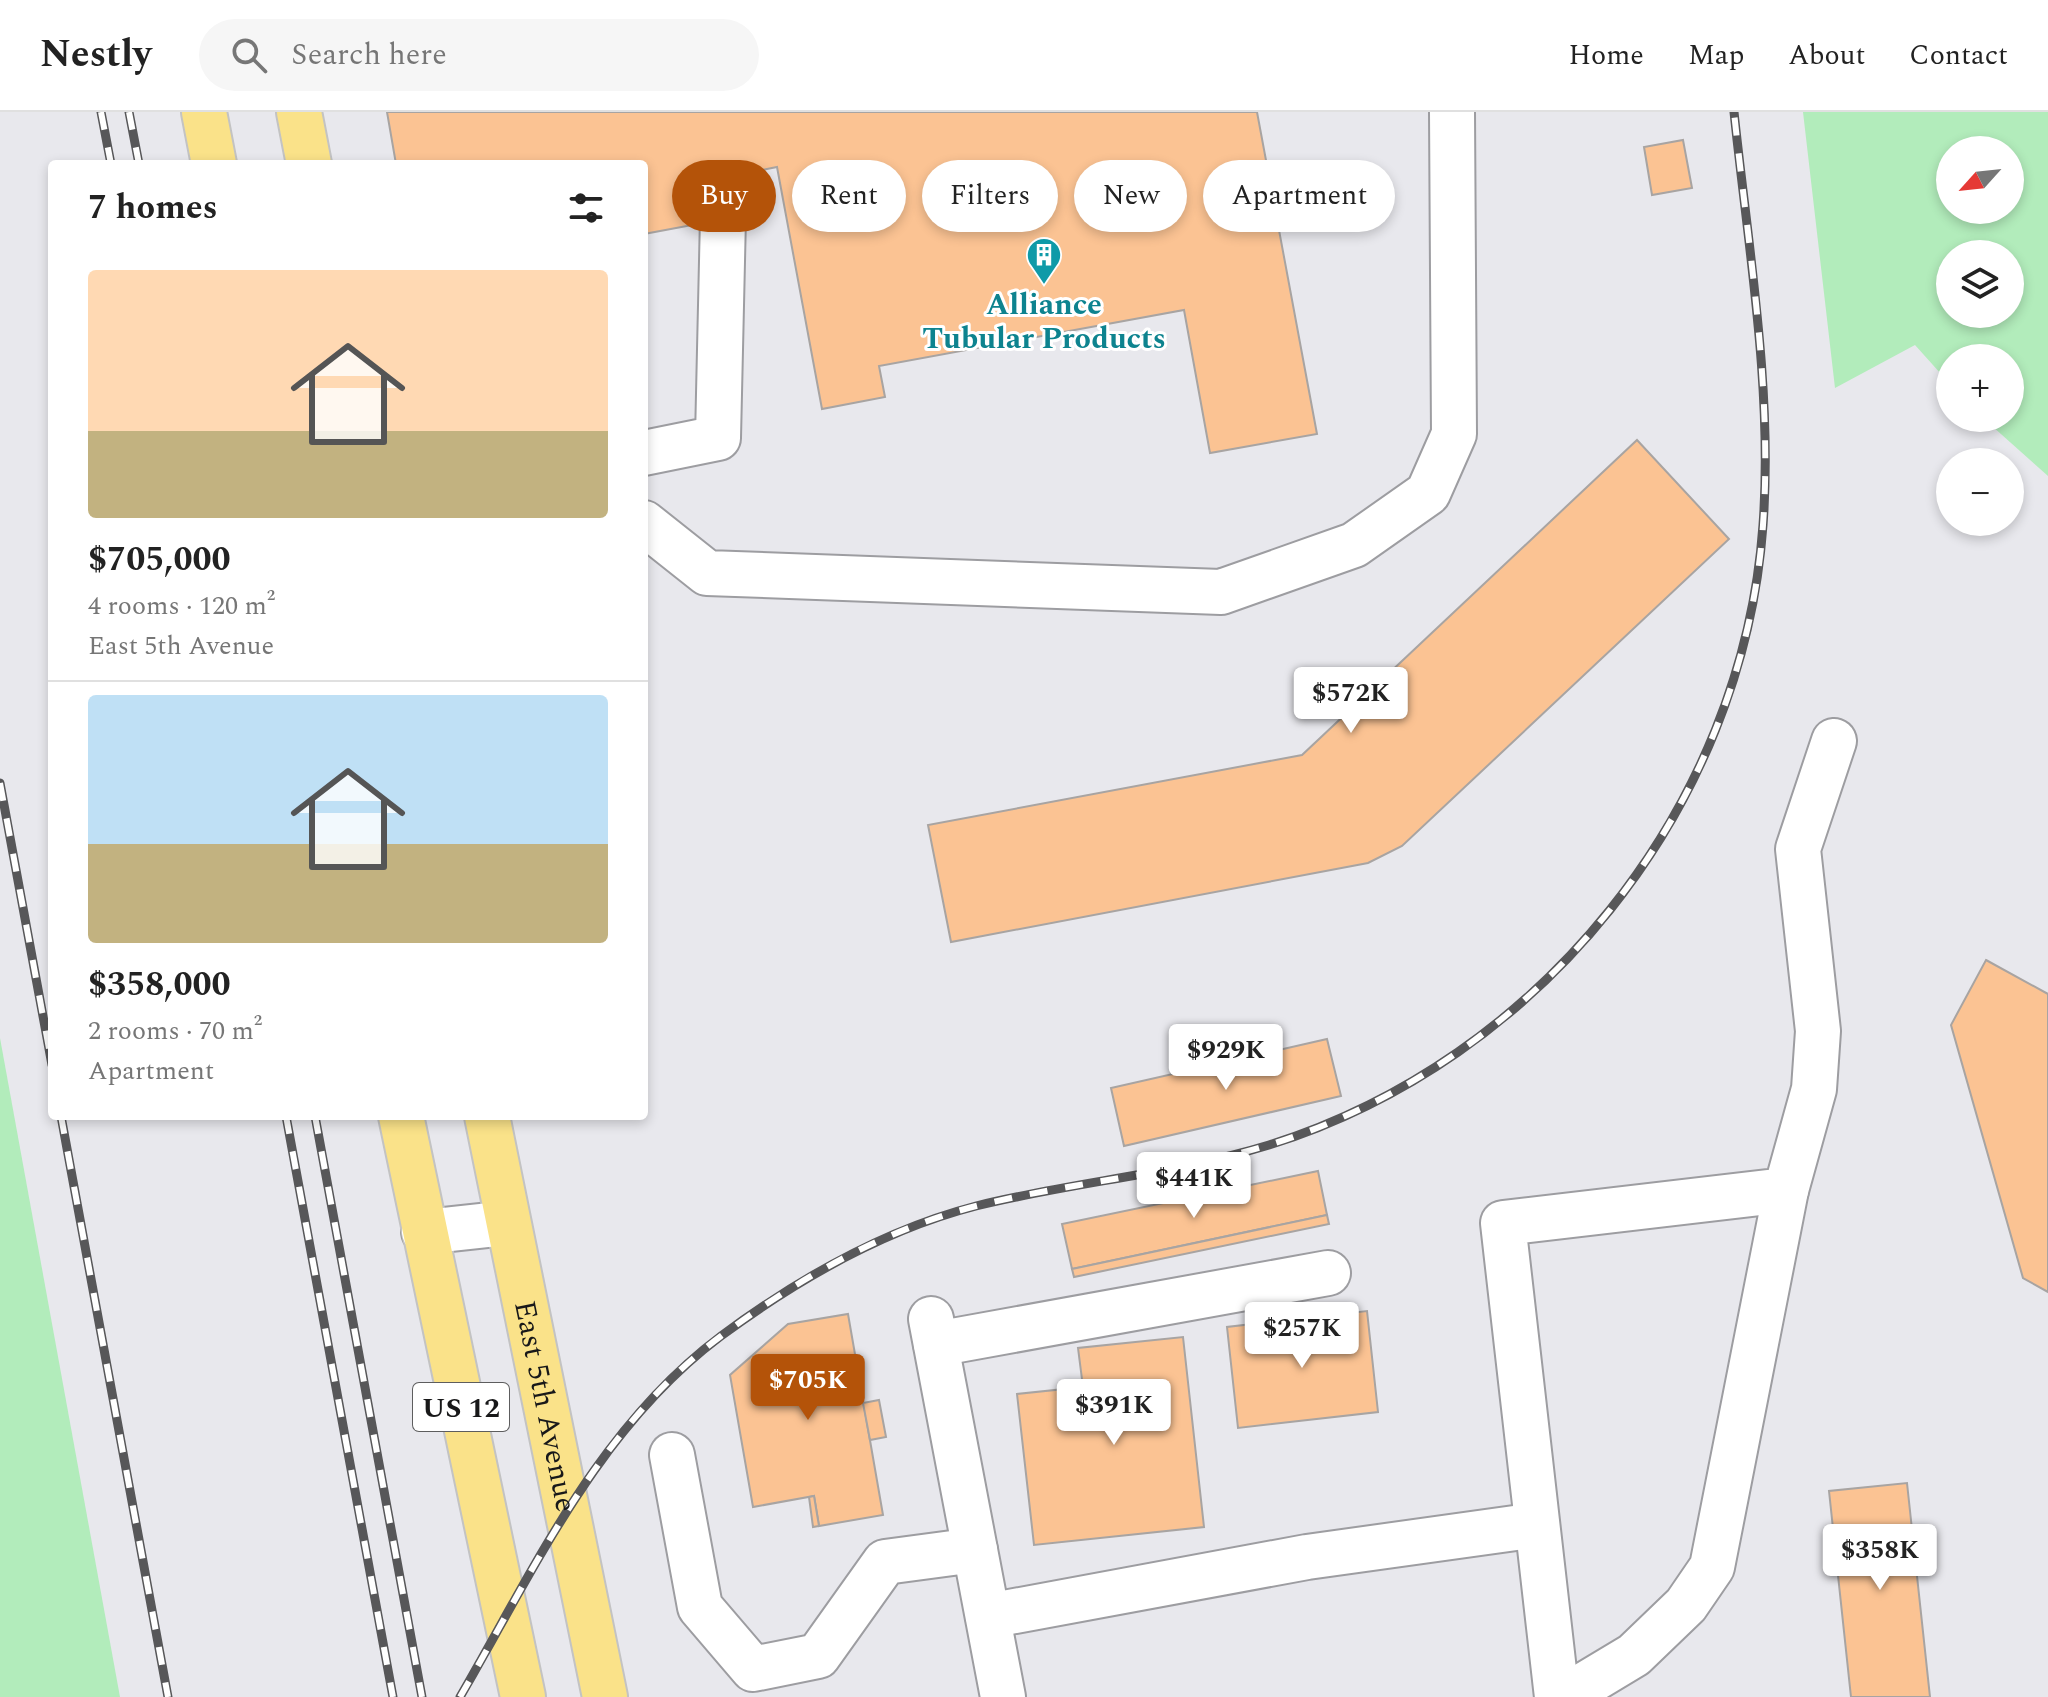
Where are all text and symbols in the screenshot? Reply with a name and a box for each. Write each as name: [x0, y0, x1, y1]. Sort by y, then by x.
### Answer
search box: [199, 19, 759, 91]
text: Nestly: [40, 26, 151, 84]
text: Search here: [291, 32, 447, 78]
icon: search: [227, 33, 271, 77]
text: Home: [1568, 34, 1644, 77]
text: Map: [1688, 34, 1744, 77]
text: About: [1788, 34, 1865, 77]
text: Contact: [1909, 34, 2008, 77]
north arrow: [1936, 136, 2024, 224]
map controls: [1936, 136, 2024, 536]
chip: Buy: [672, 160, 776, 232]
chip: Rent: [792, 160, 906, 232]
chip: Filters: [922, 160, 1058, 232]
chip: New: [1074, 160, 1187, 232]
chip: Apartment: [1203, 160, 1395, 232]
text: 7 homes: [88, 182, 218, 234]
icon: filters: [564, 186, 608, 230]
building icon: Alliance Tubular Products: [1025, 236, 1063, 286]
button: layers: [1936, 240, 2024, 328]
place label: Alliance Tubular Products: [922, 282, 1166, 362]
icon: home: [276, 322, 420, 466]
button: +: [1936, 344, 2024, 432]
button: −: [1936, 448, 2024, 536]
text: $705,000: [88, 534, 231, 586]
text: 4 rooms · 120 m²: [88, 586, 275, 626]
text: East 5th Avenue: [88, 626, 274, 666]
pin: $572K: [1295, 667, 1407, 735]
text: $572K: [1312, 673, 1390, 713]
icon: home: [276, 747, 420, 891]
text: $358,000: [88, 959, 231, 1011]
text: 2 rooms · 70 m²: [88, 1011, 262, 1051]
pin: $929K: [1170, 1024, 1282, 1092]
text: $929K: [1187, 1030, 1265, 1070]
text: Apartment: [88, 1051, 214, 1091]
pin: $441K: [1138, 1152, 1250, 1220]
text: $441K: [1155, 1158, 1233, 1198]
street label: East 5th Avenue: [501, 1296, 589, 1516]
pin: $257K: [1246, 1302, 1358, 1370]
text: $257K: [1263, 1308, 1341, 1348]
pin: $705K: [752, 1354, 864, 1422]
text: $705K: [769, 1360, 847, 1400]
pin: $391K: [1058, 1379, 1170, 1447]
road number: US 12: [413, 1383, 509, 1431]
text: $391K: [1075, 1385, 1153, 1425]
pin: $358K: [1824, 1524, 1936, 1592]
text: $358K: [1841, 1530, 1919, 1570]

